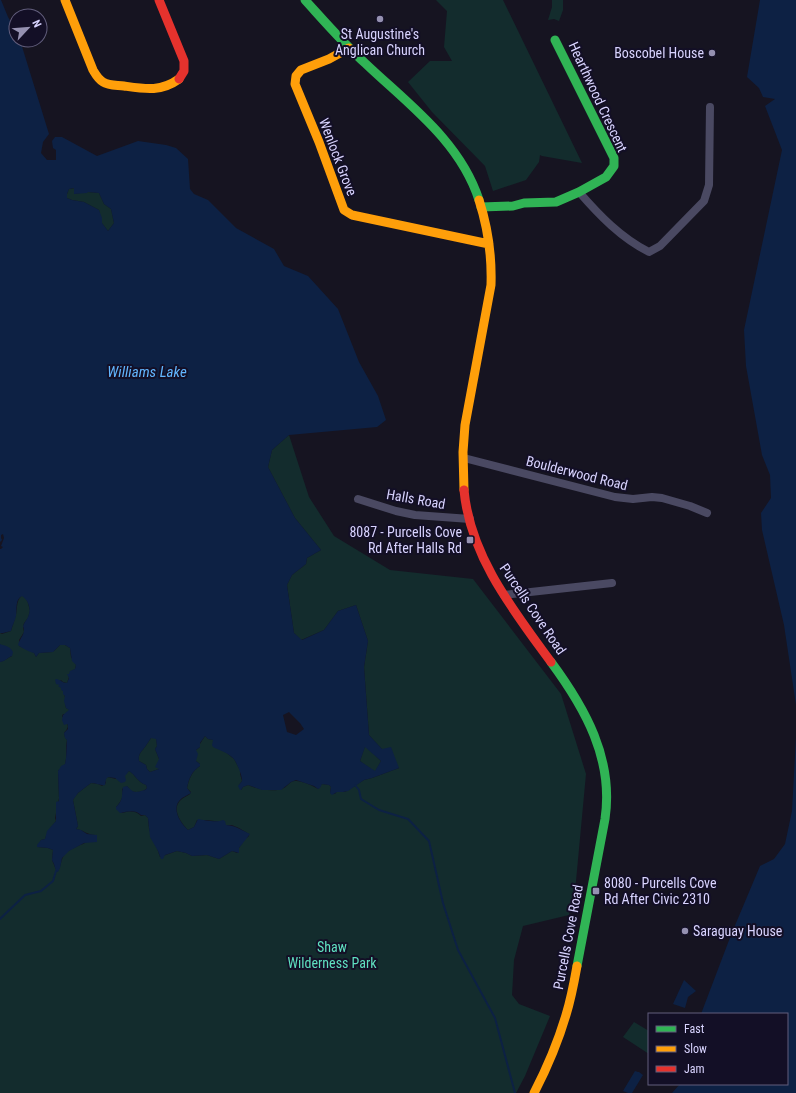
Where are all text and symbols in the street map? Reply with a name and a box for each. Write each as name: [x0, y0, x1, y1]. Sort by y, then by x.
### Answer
north arrow: [8, 8, 48, 48]
marker: St Augustine's Anglican Church: [375, 14, 385, 24]
text: N: [29, 18, 44, 30]
place label: St Augustine's Anglican Church: [335, 26, 425, 58]
street label: Hearthwood Crescent: [565, 39, 631, 155]
place label: Boscobel House: [614, 45, 704, 61]
marker: Boscobel House: [707, 48, 717, 58]
street label: Wenlock Grove: [316, 116, 360, 198]
water label: Williams Lake: [107, 363, 187, 381]
street label: Boulderwood Road: [525, 453, 629, 493]
street label: Halls Road: [385, 486, 447, 512]
place label: 8087 - Purcells Cove Rd After Halls Rd: [349, 524, 462, 556]
marker: 8087 - Purcells Cove Rd After Halls Rd: [465, 535, 475, 545]
street label: Purcells Cove Road: [497, 560, 569, 658]
place label: 8080 - Purcells Cove Rd After Civic 2310: [604, 875, 717, 907]
street label: Purcells Cove Road: [550, 883, 586, 991]
marker: 8080 - Purcells Cove Rd After Civic 2310: [591, 886, 601, 896]
place label: Saraguay House: [693, 923, 783, 939]
marker: Saraguay House: [680, 926, 690, 936]
park label: Shaw Wilderness Park: [287, 939, 377, 971]
legend: [648, 1013, 788, 1085]
text: Fast: [684, 1022, 705, 1036]
text: Slow: [684, 1042, 707, 1056]
text: Jam: [684, 1062, 705, 1076]

